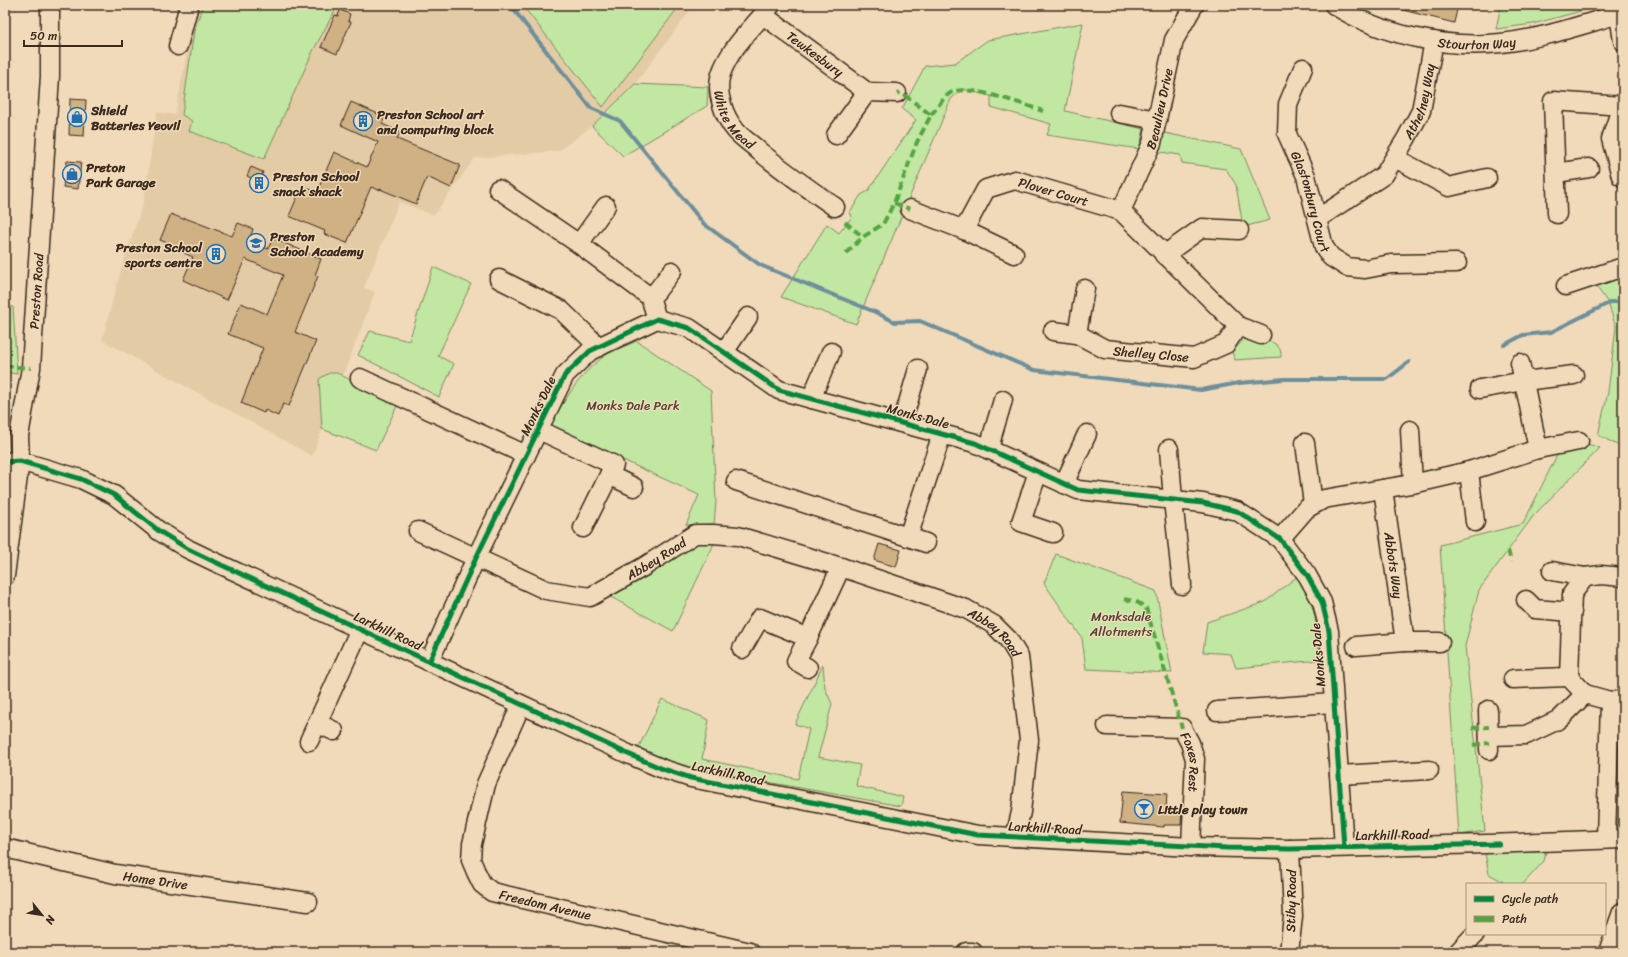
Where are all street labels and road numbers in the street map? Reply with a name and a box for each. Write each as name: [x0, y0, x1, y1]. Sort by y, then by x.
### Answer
street label: Tewkesbury: [782, 25, 849, 83]
street label: Stourton Way: [1436, 30, 1518, 56]
street label: Athelney Way: [1396, 61, 1441, 144]
street label: Beaulieu Drive: [1139, 66, 1179, 153]
street label: White Mead: [708, 89, 761, 156]
street label: Glastonbury Court: [1285, 147, 1337, 258]
street label: Plover Court: [1016, 170, 1092, 213]
street label: Preston Road: [22, 251, 50, 330]
street label: Shelley Close: [1112, 339, 1190, 369]
street label: Monks Dale: [514, 372, 562, 440]
street label: Monks Dale: [884, 397, 952, 435]
street label: Abbots Way: [1378, 529, 1410, 600]
street label: Abbey Road: [621, 530, 692, 586]
street label: Abbey Road: [963, 600, 1028, 662]
street label: Larkhill Road: [350, 605, 427, 657]
street label: Monks Dale: [1304, 622, 1332, 688]
street label: Foxes Rest: [1174, 727, 1207, 793]
street label: Larkhill Road: [690, 754, 768, 792]
street label: Larkhill Road: [1008, 815, 1084, 841]
street label: Larkhill Road: [1355, 823, 1430, 847]
street label: Home Drive: [122, 864, 190, 896]
street label: Stiby Road: [1279, 869, 1303, 932]
street label: Freedom Avenue: [497, 883, 594, 926]

